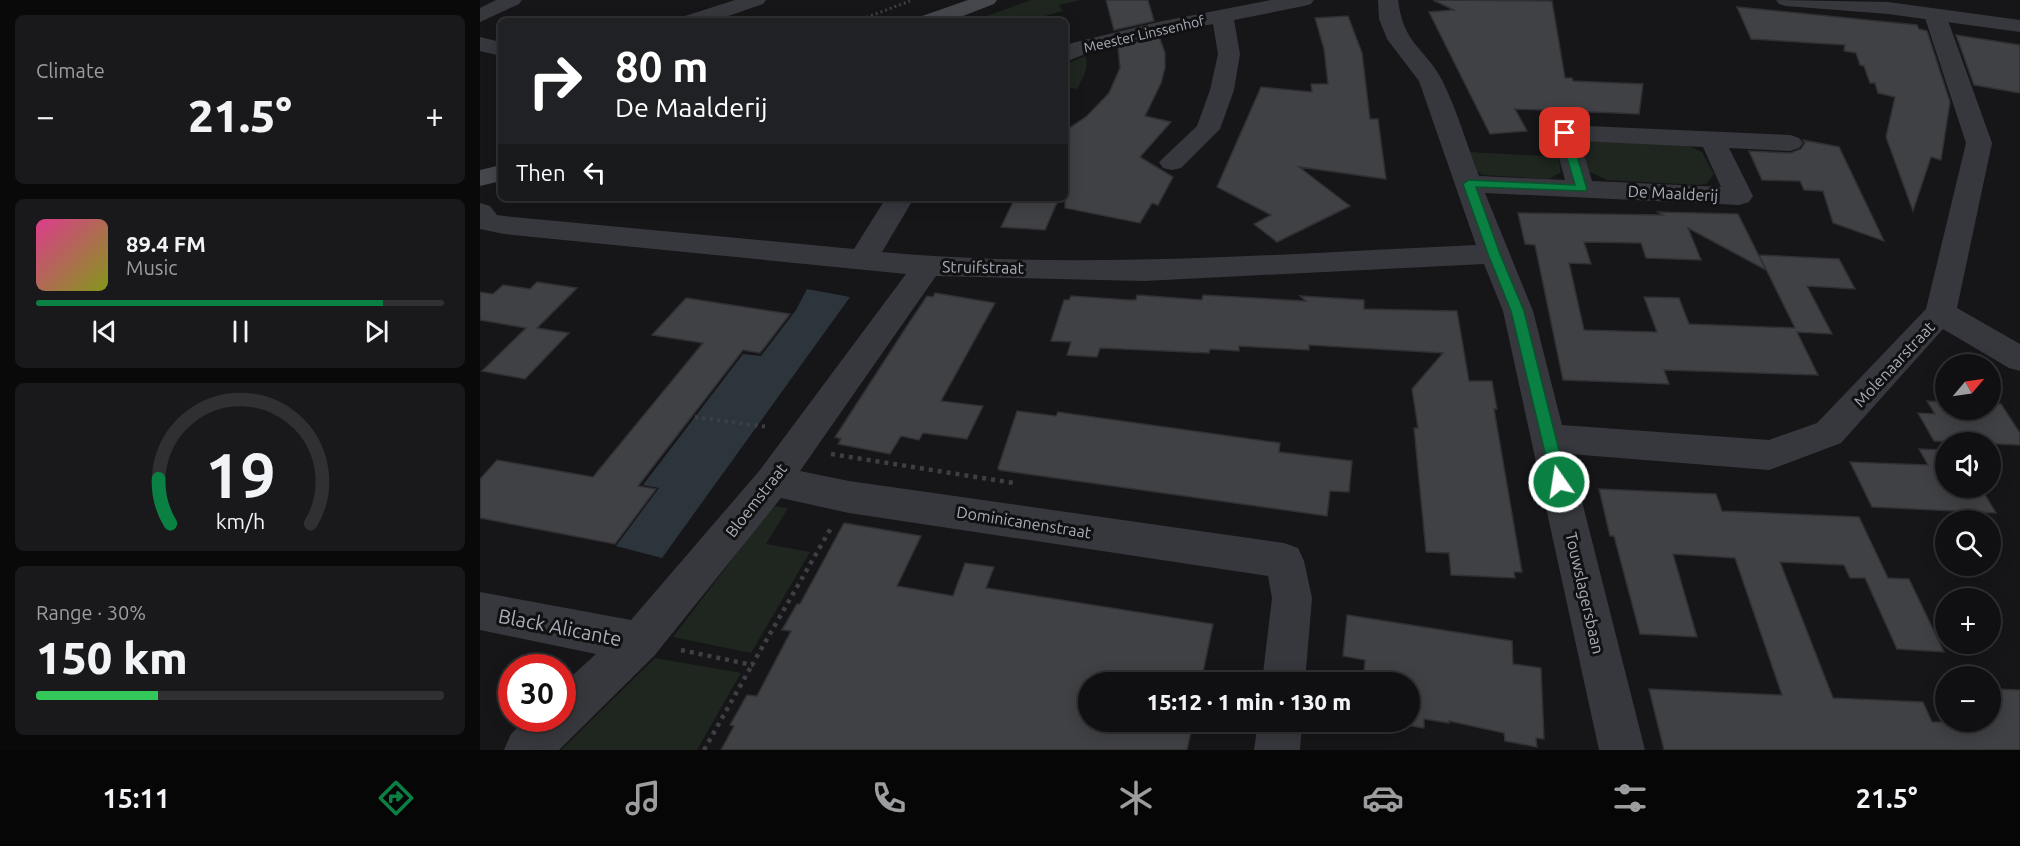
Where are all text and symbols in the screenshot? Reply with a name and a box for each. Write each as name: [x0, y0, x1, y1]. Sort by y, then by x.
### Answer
street label: Meester Linssenhof: [1082, 12, 1207, 56]
icon: right: [516, 42, 594, 120]
text: 80 m: [615, 43, 709, 90]
text: Climate: [36, 59, 105, 82]
text: 21.5°: [188, 90, 292, 141]
text: De Maalderij: [615, 92, 768, 122]
text: −: [36, 97, 55, 134]
text: +: [425, 97, 444, 134]
pin: [1539, 107, 1590, 158]
icon: arrive: [1548, 116, 1581, 149]
icon: left: [578, 156, 611, 189]
text: Then: [516, 160, 566, 185]
street label: De Maalderij: [1627, 182, 1719, 204]
text: 89.4 FM: [126, 231, 206, 256]
text: Music: [126, 256, 178, 279]
street label: Struifstraat: [942, 257, 1025, 277]
icon: previous: [88, 315, 121, 348]
icon: pause: [224, 315, 257, 348]
icon: next: [360, 315, 393, 348]
street label: Molenaarstraat: [1850, 317, 1939, 410]
north arrow: [1935, 354, 2001, 420]
map controls: [1935, 354, 2001, 732]
button: sound: [1935, 432, 2001, 498]
text: 19: [205, 440, 275, 510]
position arrow: [1527, 450, 1591, 514]
street label: Bloemstraat: [722, 459, 791, 540]
street label: Dominicanenstraat: [955, 502, 1093, 542]
text: km/h: [215, 509, 265, 533]
button: search: [1935, 510, 2001, 576]
street label: Touwslagersbaan: [1562, 530, 1608, 656]
button: +: [1935, 588, 2001, 654]
text: Range · 30%: [36, 601, 146, 624]
street label: Black Alicante: [496, 604, 624, 650]
text: 150 km: [36, 632, 188, 683]
speed limit sign: 30: [498, 654, 576, 732]
button: −: [1935, 666, 2001, 732]
text: 15:12 · 1 min · 130 m: [1147, 689, 1351, 714]
icon: directions: [375, 777, 417, 819]
icon: music: [622, 777, 664, 819]
icon: phone: [868, 777, 910, 819]
icon: climate: [1115, 777, 1157, 819]
icon: car: [1362, 777, 1404, 819]
icon: filters: [1609, 777, 1651, 819]
text: 15:11: [102, 783, 170, 813]
text: 21.5°: [1856, 783, 1918, 813]

